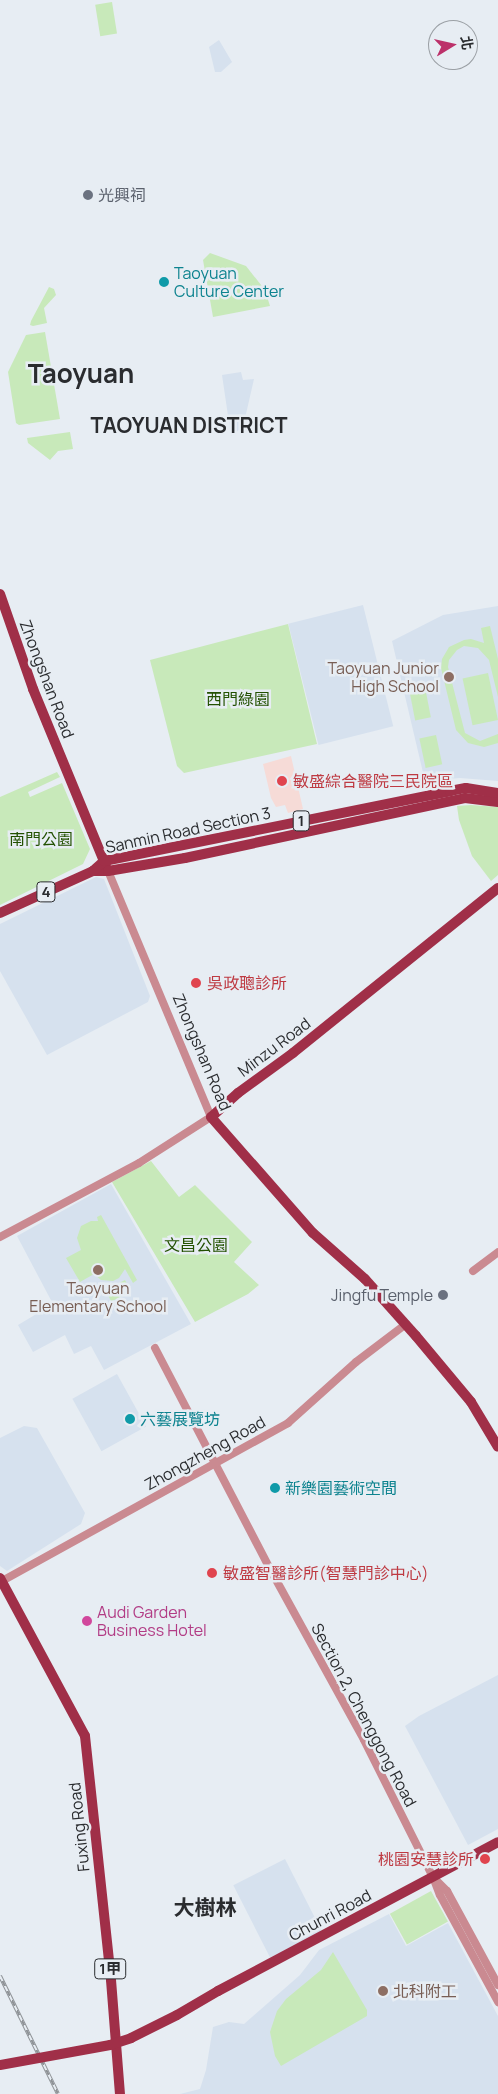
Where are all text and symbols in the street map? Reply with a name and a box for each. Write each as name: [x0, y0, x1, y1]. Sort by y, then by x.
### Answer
north arrow: [428, 20, 478, 70]
text: 北: [457, 34, 478, 51]
place label: 光興祠: [98, 185, 146, 205]
marker: 光興祠: [82, 189, 94, 201]
place label: Taoyuan Culture Center: [174, 263, 284, 301]
marker: Taoyuan Culture Center: [158, 276, 170, 288]
district label: Taoyuan: [28, 358, 134, 390]
district label: TAOYUAN DISTRICT: [81, 412, 297, 438]
street label: Zhongshan Road: [16, 617, 78, 741]
place label: Taoyuan Junior High School: [328, 658, 439, 696]
marker: Taoyuan Junior High School: [443, 671, 455, 683]
park label: 西門綠園: [206, 689, 270, 709]
place label: 敏盛綜合醫院三民院區: [293, 771, 453, 791]
marker: 敏盛綜合醫院三民院區: [275, 774, 289, 788]
street label: Sanmin Road Section 3: [104, 803, 272, 857]
road number: 1: [292, 808, 310, 834]
park label: 南門公園: [9, 829, 73, 849]
road number: 4: [36, 880, 56, 904]
place label: 吳政聰診所: [207, 973, 287, 993]
marker: 吳政聰診所: [189, 976, 203, 990]
street label: Zhongshan Road: [169, 991, 235, 1113]
street label: Minzu Road: [234, 1014, 314, 1080]
park label: 文昌公園: [164, 1235, 228, 1255]
marker: Taoyuan Elementary School: [92, 1264, 104, 1276]
place label: Taoyuan Elementary School: [29, 1278, 167, 1316]
place label: Jingfu Temple: [331, 1285, 433, 1305]
marker: Jingfu Temple: [437, 1289, 449, 1301]
place label: 六藝展覽坊: [140, 1409, 220, 1429]
street label: Zhongzheng Road: [141, 1412, 269, 1494]
marker: 六藝展覽坊: [124, 1413, 136, 1425]
place label: 新樂園藝術空間: [285, 1478, 397, 1498]
marker: 新樂園藝術空間: [269, 1482, 281, 1494]
place label: 敏盛智醫診所(智慧門診中心): [223, 1563, 429, 1583]
marker: 敏盛智醫診所(智慧門診中心): [205, 1566, 219, 1580]
place label: Audi Garden Business Hotel: [97, 1602, 207, 1640]
marker: Audi Garden Business Hotel: [81, 1615, 93, 1627]
street label: Section 2, Chenggong Road: [307, 1620, 421, 1810]
street label: Fuxing Road: [65, 1781, 93, 1873]
place label: 桃園安慧診所: [378, 1849, 474, 1869]
marker: 桃園安慧診所: [478, 1852, 492, 1866]
street label: Chunri Road: [286, 1885, 374, 1945]
district label: 大樹林: [174, 1894, 236, 1920]
road number: 1甲: [94, 1956, 126, 1982]
place label: 北科附工: [393, 1981, 457, 2001]
marker: 北科附工: [377, 1985, 389, 1997]

